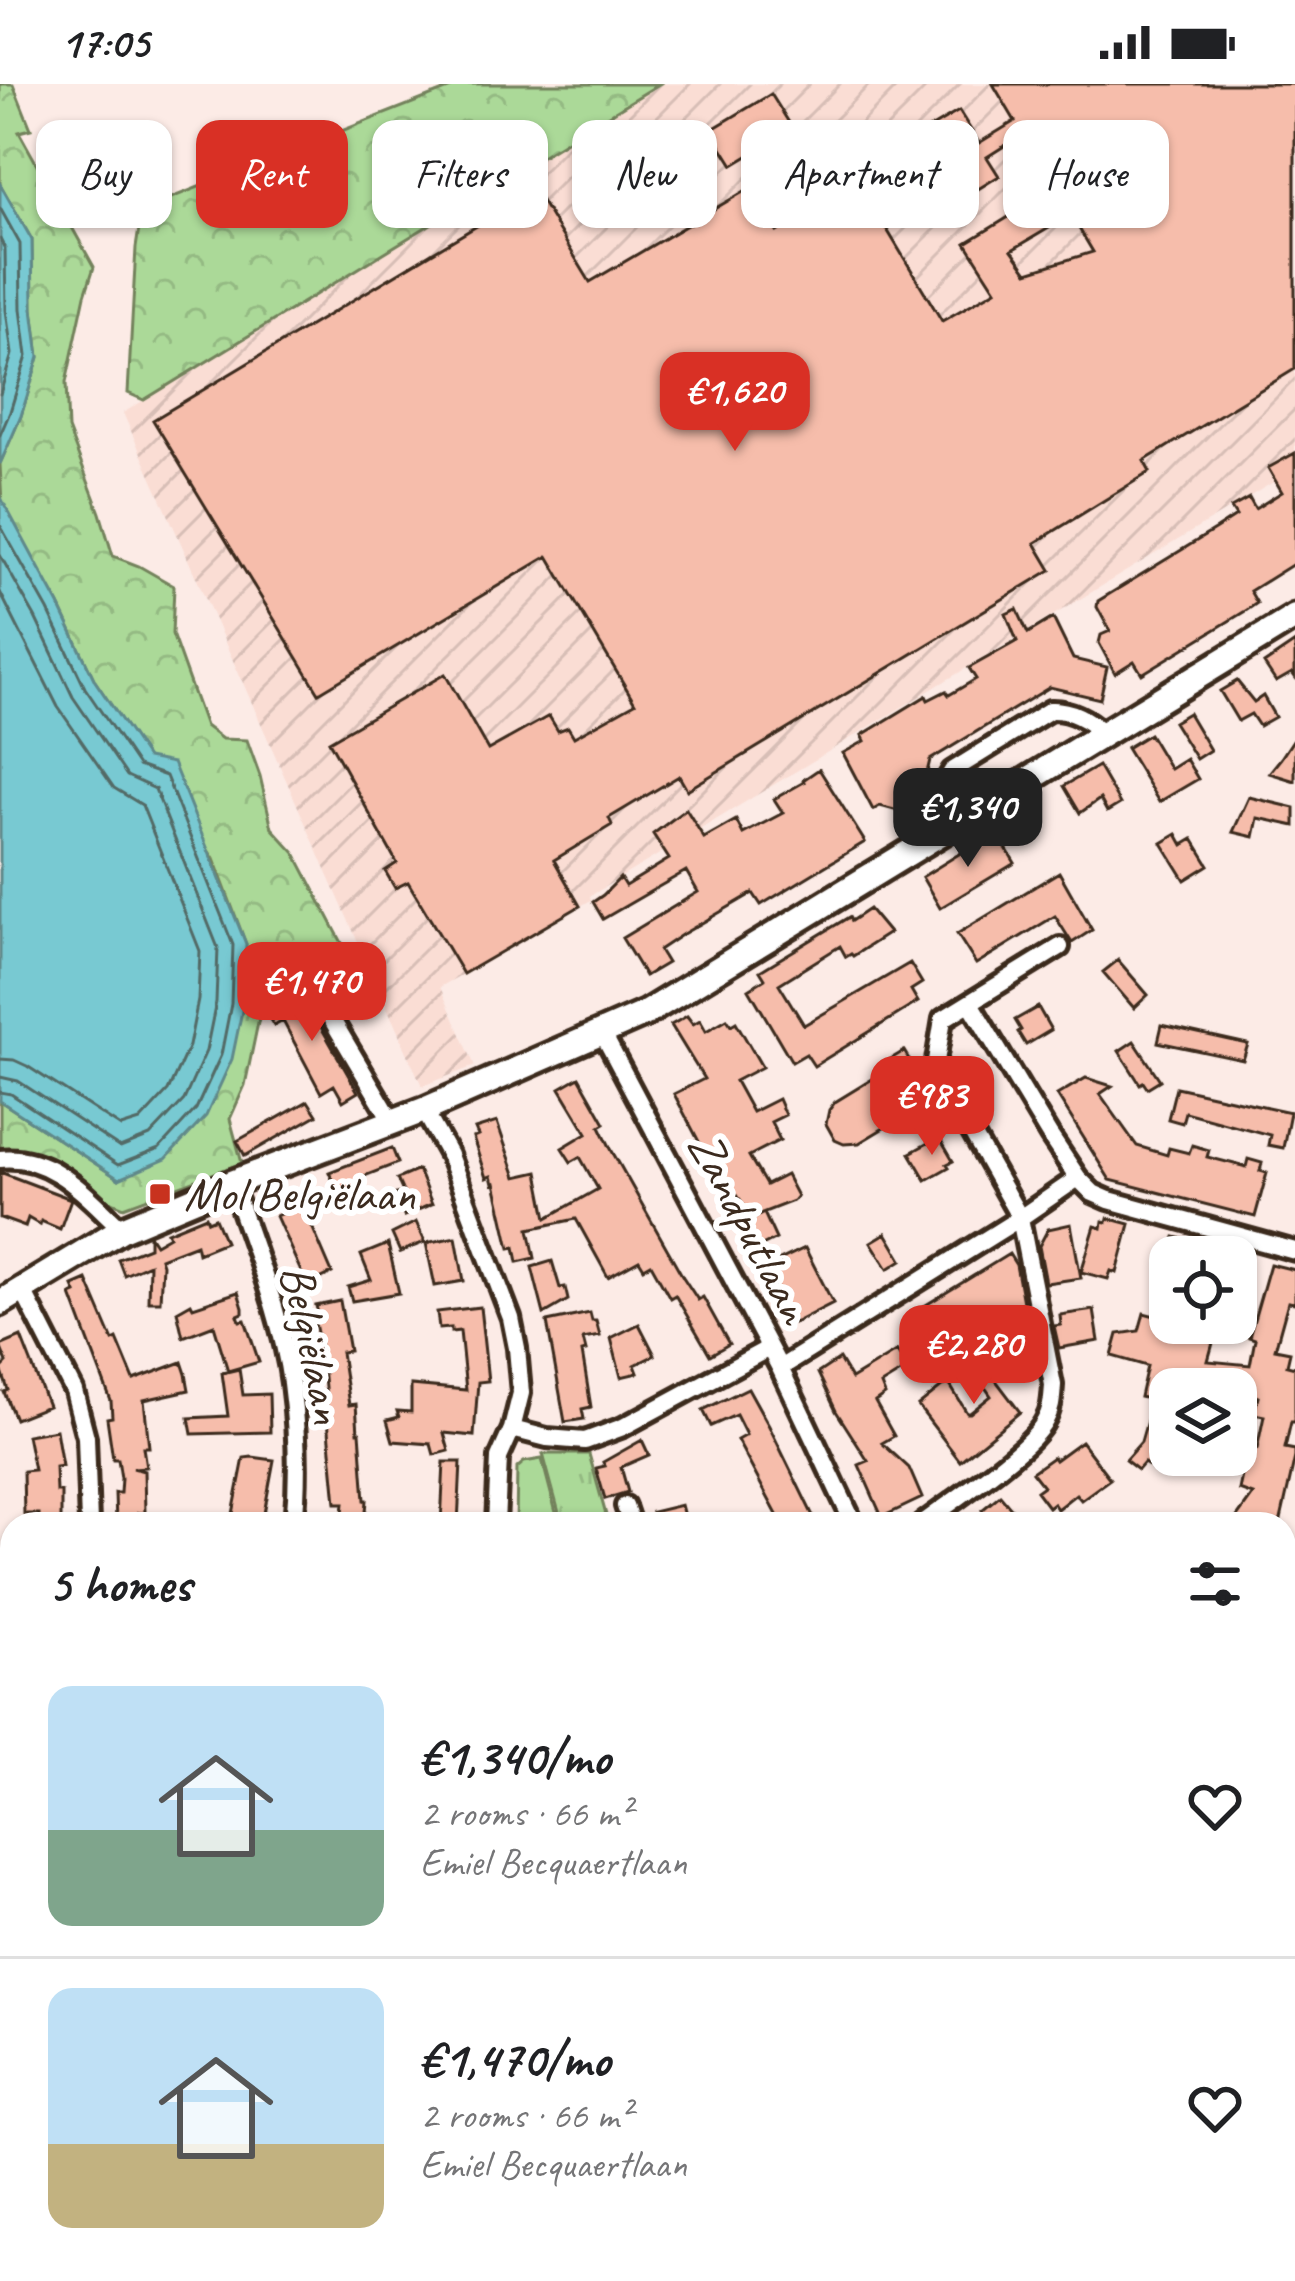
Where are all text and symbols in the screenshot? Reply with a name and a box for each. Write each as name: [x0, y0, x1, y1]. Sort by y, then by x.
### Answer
text: 17:05: [60, 14, 149, 71]
chip: Buy: [36, 120, 172, 228]
chip: Rent: [196, 120, 348, 228]
chip: Filters: [372, 120, 548, 228]
chip: New: [572, 120, 717, 228]
chip: Apartment: [741, 120, 979, 228]
chip: House: [1003, 120, 1169, 228]
pin: €1,620: [637, 352, 833, 454]
text: €1,620: [687, 366, 783, 415]
pin: €1,340: [870, 768, 1066, 870]
text: €1,340: [920, 782, 1016, 831]
pin: €1,470: [214, 942, 410, 1044]
text: €1,470: [264, 956, 360, 1005]
pin: €983: [861, 1056, 1003, 1158]
text: €983: [897, 1070, 967, 1119]
street label: Zandputlaan: [675, 1121, 826, 1335]
place label: Mol Belgiëlaan: [184, 1164, 415, 1224]
marker: Mol Belgiëlaan: [147, 1181, 173, 1207]
map controls: [1149, 1236, 1257, 1476]
button: locate: [1149, 1236, 1257, 1344]
street label: Belgiëlaan: [267, 1259, 359, 1429]
pin: €2,280: [876, 1305, 1072, 1407]
text: €2,280: [926, 1319, 1022, 1368]
button: layers: [1149, 1368, 1257, 1476]
icon: filters: [1182, 1551, 1248, 1617]
text: 5 homes: [48, 1552, 191, 1616]
text: €1,340/mo: [420, 1725, 610, 1789]
icon: home: [144, 1734, 288, 1878]
icon: heart: [1182, 1773, 1248, 1839]
text: 2 rooms · 66 m²: [420, 1789, 631, 1838]
text: Emiel Becquaertlaan: [420, 1838, 687, 1887]
text: €1,470/mo: [420, 2027, 610, 2091]
icon: home: [144, 2036, 288, 2180]
icon: heart: [1182, 2075, 1248, 2141]
text: 2 rooms · 66 m²: [420, 2091, 631, 2140]
text: Emiel Becquaertlaan: [420, 2140, 687, 2189]

